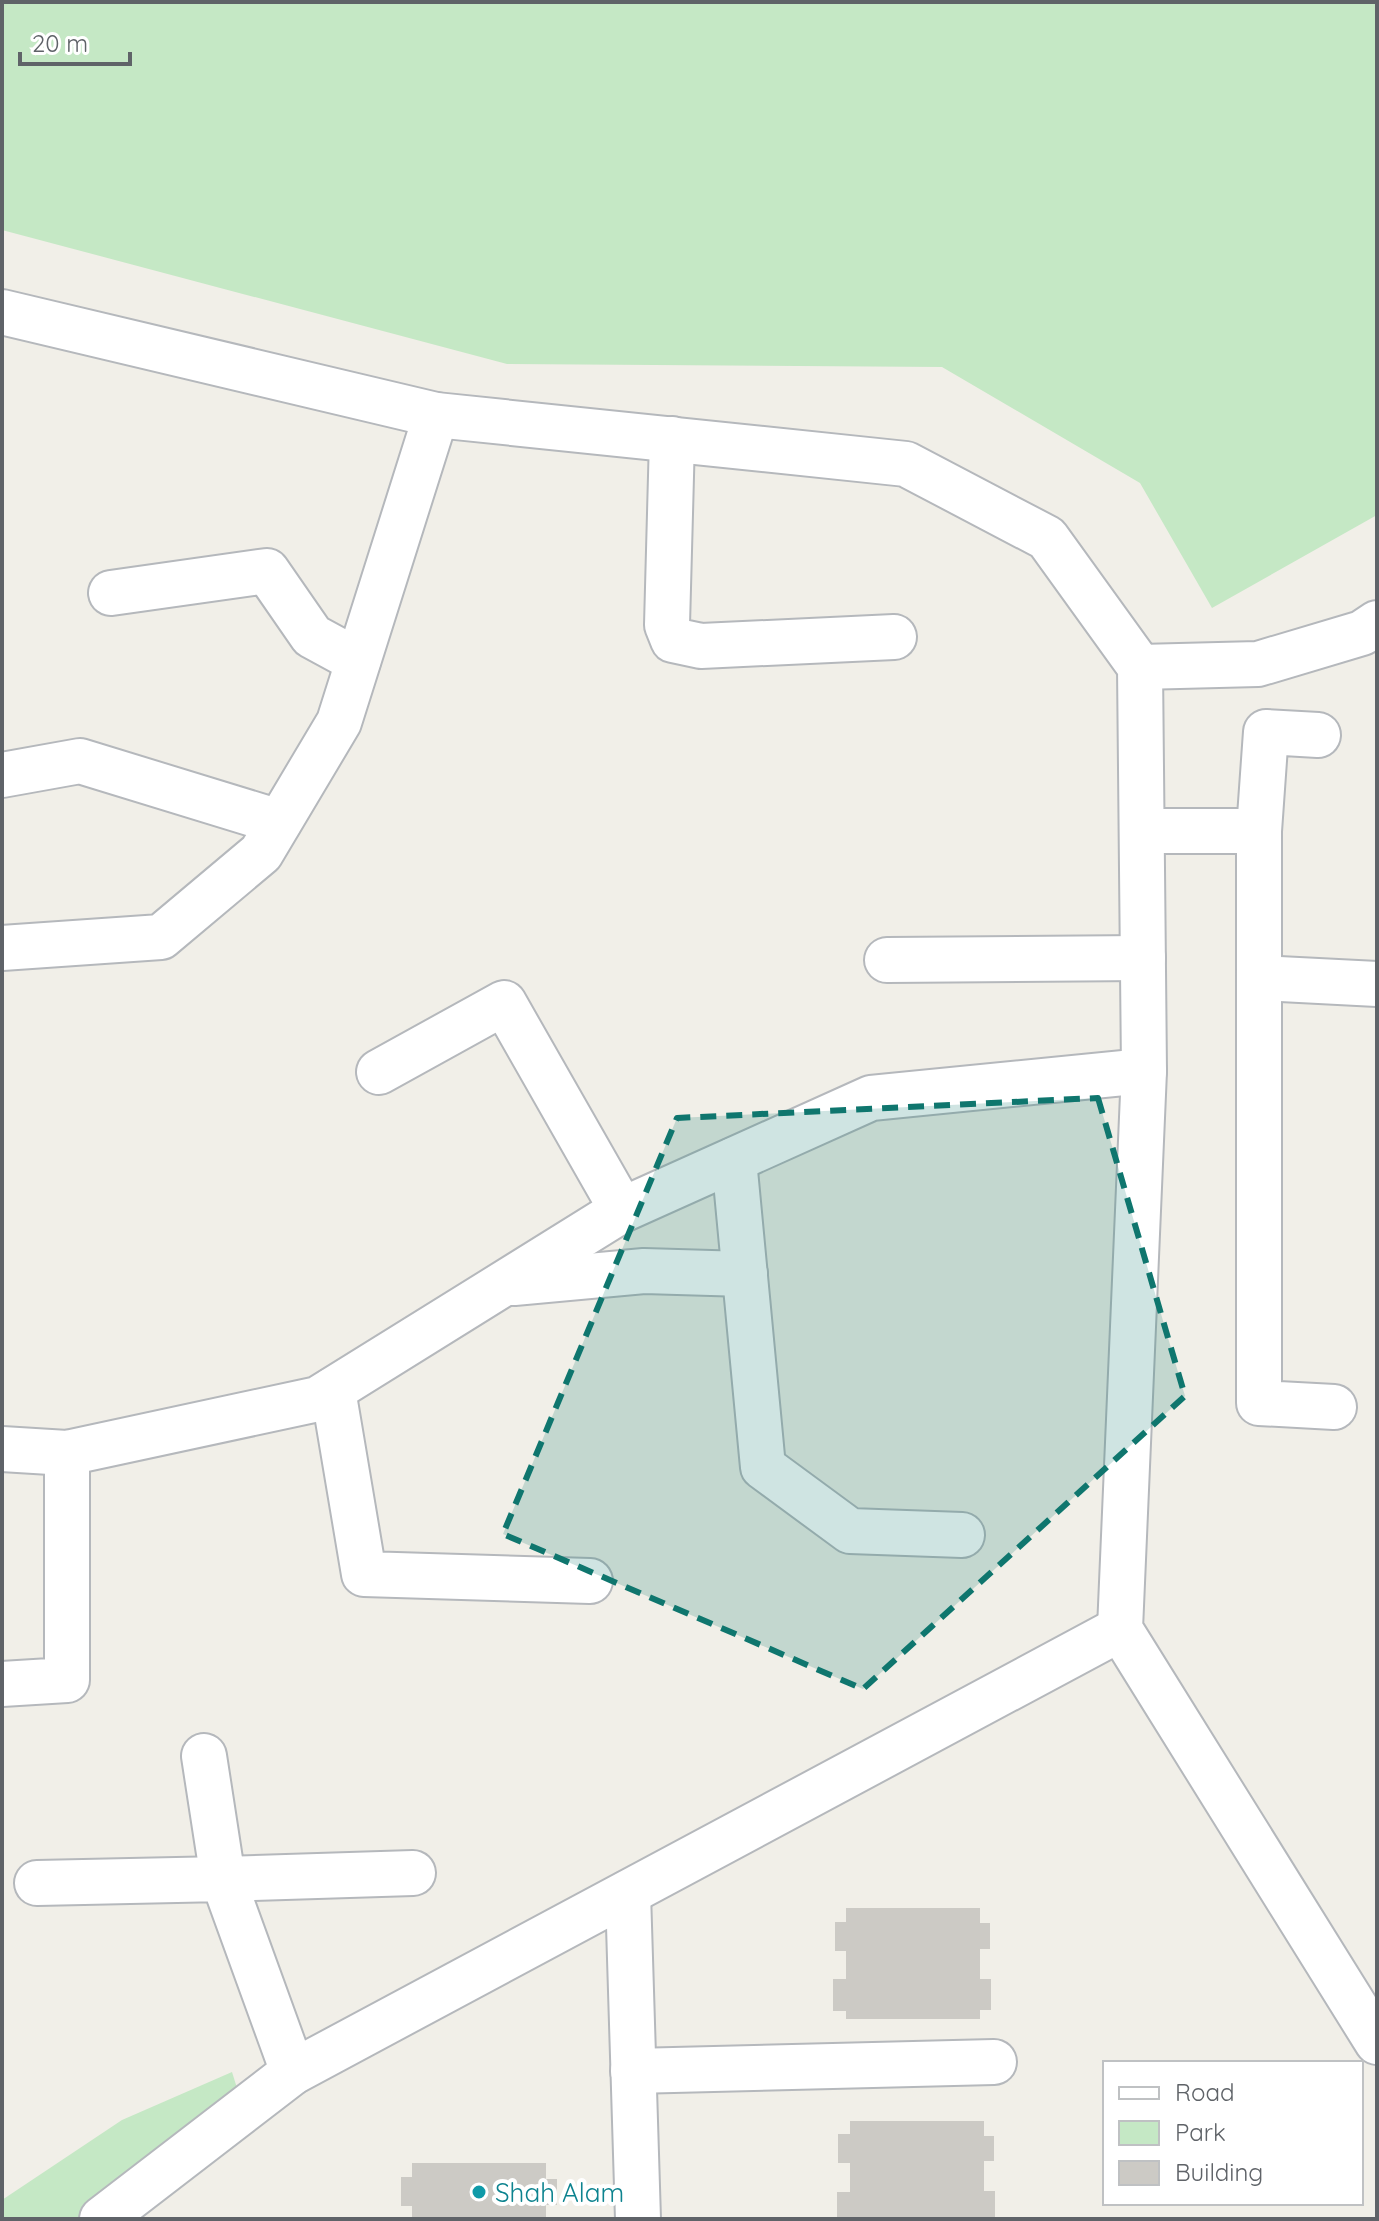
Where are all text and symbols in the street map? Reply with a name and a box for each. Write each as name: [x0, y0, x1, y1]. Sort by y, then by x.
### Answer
scale bar: [20, 16, 130, 66]
text: 20 m: [32, 28, 88, 58]
legend: [1103, 2061, 1363, 2205]
text: Road: [1175, 2077, 1235, 2107]
text: Park: [1175, 2117, 1226, 2147]
text: Building: [1175, 2157, 1263, 2187]
place label: Shah Alam: [495, 2176, 624, 2209]
marker: Shah Alam: [470, 2183, 488, 2201]

